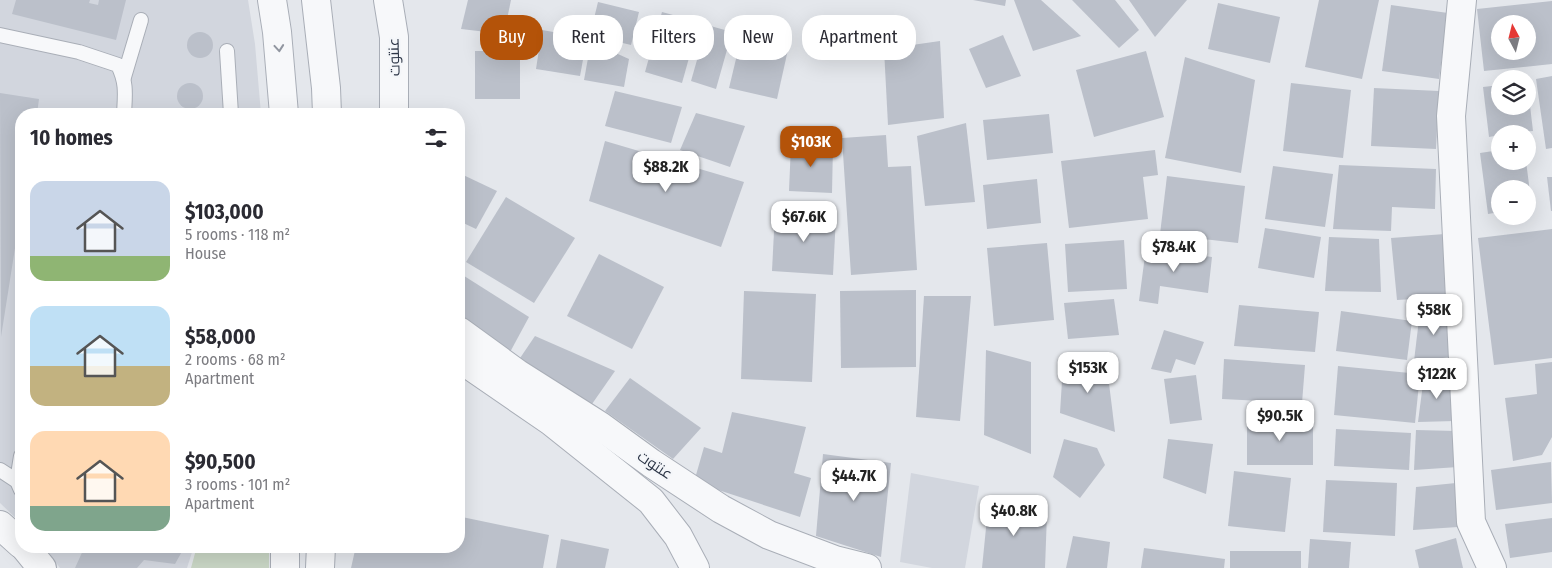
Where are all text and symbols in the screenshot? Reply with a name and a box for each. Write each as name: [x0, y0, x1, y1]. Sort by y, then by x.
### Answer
chip: Buy: [480, 15, 543, 60]
chip: Rent: [553, 15, 623, 60]
chip: Filters: [633, 15, 714, 60]
chip: New: [724, 15, 792, 60]
chip: Apartment: [802, 15, 916, 60]
north arrow: [1491, 15, 1536, 60]
map controls: [1491, 15, 1536, 225]
street label: عنتوت: [384, 38, 404, 76]
one-way arrow: [273, 45, 284, 53]
button: layers: [1491, 70, 1536, 115]
icon: filters: [422, 124, 450, 152]
text: 10 homes: [30, 125, 113, 151]
button: +: [1491, 125, 1536, 170]
pin: $103K: [776, 126, 846, 168]
text: $103K: [791, 132, 831, 151]
pin: $88.2K: [625, 150, 707, 193]
text: $88.2K: [643, 157, 689, 176]
button: −: [1491, 180, 1536, 225]
text: $103,000: [185, 199, 264, 225]
pin: $67.6K: [763, 200, 845, 243]
icon: home: [70, 201, 130, 261]
text: $67.6K: [782, 207, 826, 226]
text: 5 rooms · 118 m²: [185, 225, 290, 244]
pin: $78.4K: [1133, 230, 1215, 273]
text: $78.4K: [1152, 237, 1196, 256]
text: House: [185, 244, 226, 263]
pin: $58K: [1404, 294, 1464, 336]
text: $58K: [1417, 300, 1451, 319]
text: $58,000: [185, 324, 256, 350]
icon: home: [70, 326, 130, 386]
text: 2 rooms · 68 m²: [185, 350, 286, 369]
pin: $153K: [1053, 352, 1123, 394]
text: $153K: [1069, 358, 1107, 377]
pin: $122K: [1402, 358, 1472, 400]
text: $122K: [1418, 364, 1456, 383]
text: Apartment: [185, 369, 254, 388]
pin: $90.5K: [1239, 400, 1321, 442]
text: $90.5K: [1257, 406, 1303, 425]
street label: عنتوت: [634, 447, 676, 483]
text: $90,500: [185, 449, 256, 475]
icon: home: [70, 451, 130, 511]
pin: $44.7K: [813, 460, 895, 502]
text: $44.7K: [832, 466, 876, 485]
text: 3 rooms · 101 m²: [185, 475, 290, 494]
text: Apartment: [185, 494, 254, 513]
pin: $40.8K: [973, 494, 1055, 537]
text: $40.8K: [991, 501, 1037, 520]

